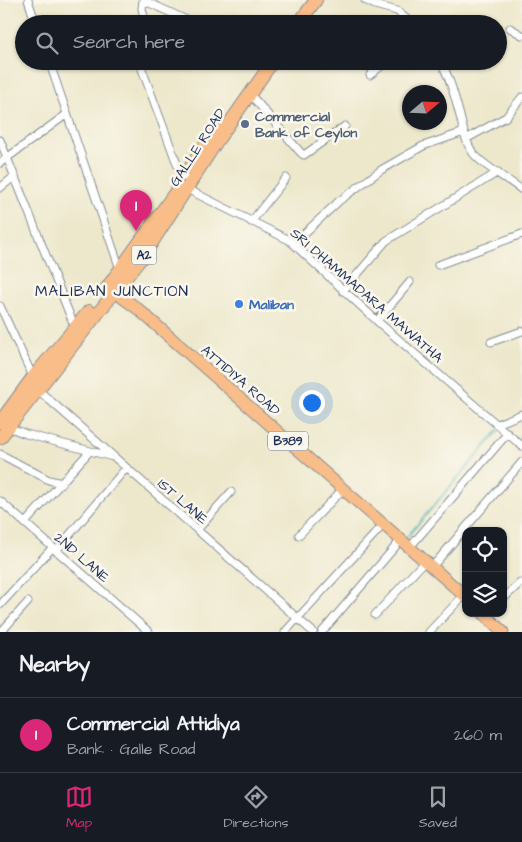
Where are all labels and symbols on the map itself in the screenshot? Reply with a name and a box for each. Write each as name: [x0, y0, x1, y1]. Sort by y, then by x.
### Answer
north arrow: [402, 85, 447, 130]
street label: GALLE ROAD: [165, 105, 231, 190]
place label: Commercial Bank of Ceylon: [255, 107, 357, 143]
marker: Commercial Bank of Ceylon: [239, 118, 251, 130]
pin: 1: [120, 190, 152, 231]
street label: SRI DHAMMADARA MAWATHA: [286, 224, 447, 368]
road number: A2: [132, 246, 156, 264]
district label: MALIBAN JUNCTION: [35, 281, 189, 302]
place label: Maliban: [249, 295, 294, 315]
marker: Maliban: [233, 298, 245, 310]
street label: ATTIDIYA ROAD: [196, 341, 284, 421]
your location: [299, 390, 325, 416]
road number: B389: [268, 432, 308, 451]
street label: 1ST LANE: [153, 474, 212, 530]
street label: 2ND LANE: [49, 528, 114, 588]

